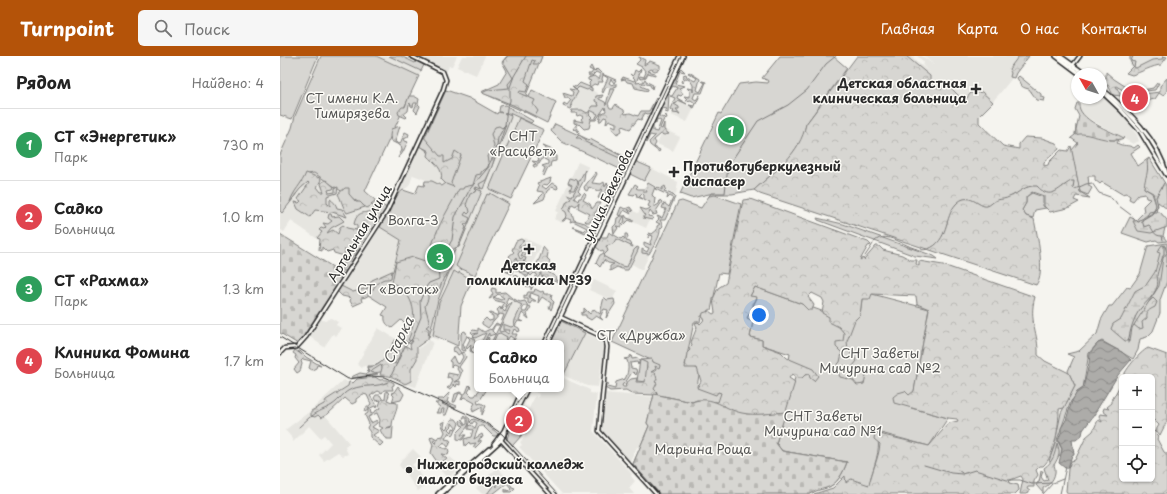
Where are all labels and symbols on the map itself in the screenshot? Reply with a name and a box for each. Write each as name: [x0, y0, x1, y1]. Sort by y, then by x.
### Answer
north arrow: [1071, 68, 1107, 104]
place label: Детская областная клиническая больница: [813, 73, 967, 107]
marker: Детская областная клиническая больница: [970, 83, 982, 95]
pin: 4: [1122, 83, 1148, 113]
park label: СТ имени К.А. Тимирязева: [306, 88, 398, 122]
pin: 1: [718, 115, 744, 145]
park label: СНТ «Расцвет»: [490, 126, 556, 160]
street label: улица Бекетова: [577, 144, 637, 245]
place label: Противотуберкулезный диспасер: [683, 156, 841, 190]
marker: Противотуберкулезный диспасер: [668, 166, 680, 178]
street label: Артельная улица: [322, 180, 396, 285]
park label: Волга-3: [387, 210, 439, 229]
pin: 3: [427, 242, 453, 272]
marker: Детская поликлиника №39: [523, 243, 535, 255]
place label: Детская поликлиника №39: [466, 255, 592, 289]
park label: СТ «Восток»: [357, 279, 439, 298]
your location: [749, 305, 769, 325]
water label: Старка: [377, 312, 419, 367]
park label: СТ «Дружба»: [596, 325, 686, 344]
park label: СНТ Заветы Мичурина сад №2: [819, 343, 941, 377]
pin: 2: [506, 405, 532, 435]
park label: СНТ Заветы Мичурина сад №1: [764, 406, 882, 440]
park label: Марьина Роща: [655, 439, 752, 458]
place label: Нижегородский колледж малого бизнеса: [417, 454, 584, 488]
marker: Нижегородский колледж малого бизнеса: [404, 465, 414, 475]

